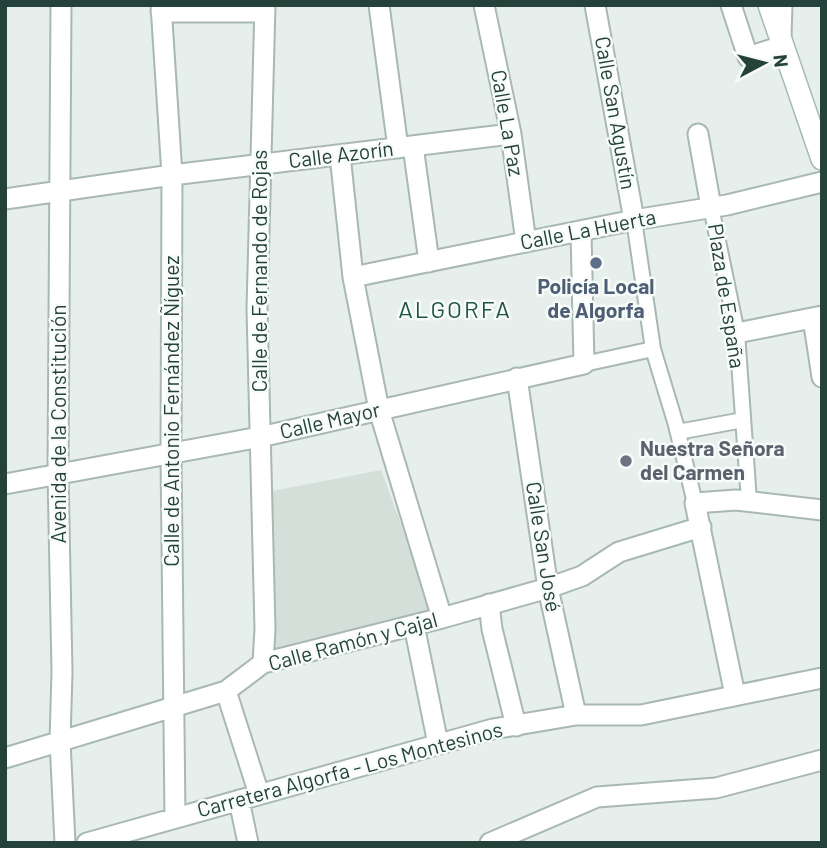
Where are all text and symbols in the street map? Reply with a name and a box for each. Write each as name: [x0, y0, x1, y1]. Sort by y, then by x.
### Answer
north arrow: [729, 28, 799, 98]
street label: Calle San Agustín: [591, 34, 642, 191]
text: N: [769, 53, 794, 69]
street label: Calle La Paz: [487, 68, 530, 178]
street label: Calle Azorín: [287, 135, 395, 172]
street label: Calle de Fernando de Rojas: [246, 150, 271, 392]
street label: Calle La Huerta: [518, 203, 658, 254]
street label: Plaza de España: [704, 222, 751, 370]
street label: Calle de Antonio Fernández Ñíguez: [158, 255, 183, 567]
marker: Policía Local de Algorfa: [588, 255, 604, 271]
place label: Policía Local de Algorfa: [538, 273, 654, 322]
district label: ALGORFA: [398, 294, 512, 323]
street label: Avenida de la Constitución: [45, 305, 70, 543]
street label: Calle Mayor: [277, 396, 383, 443]
place label: Nuestra Señora del Carmen: [640, 435, 785, 484]
marker: Nuestra Señora del Carmen: [618, 453, 634, 469]
street label: Calle San José: [522, 480, 567, 614]
street label: Calle Ramón y Cajal: [265, 606, 440, 675]
street label: Carretera Algorfa - Los Montesinos: [194, 716, 505, 821]

